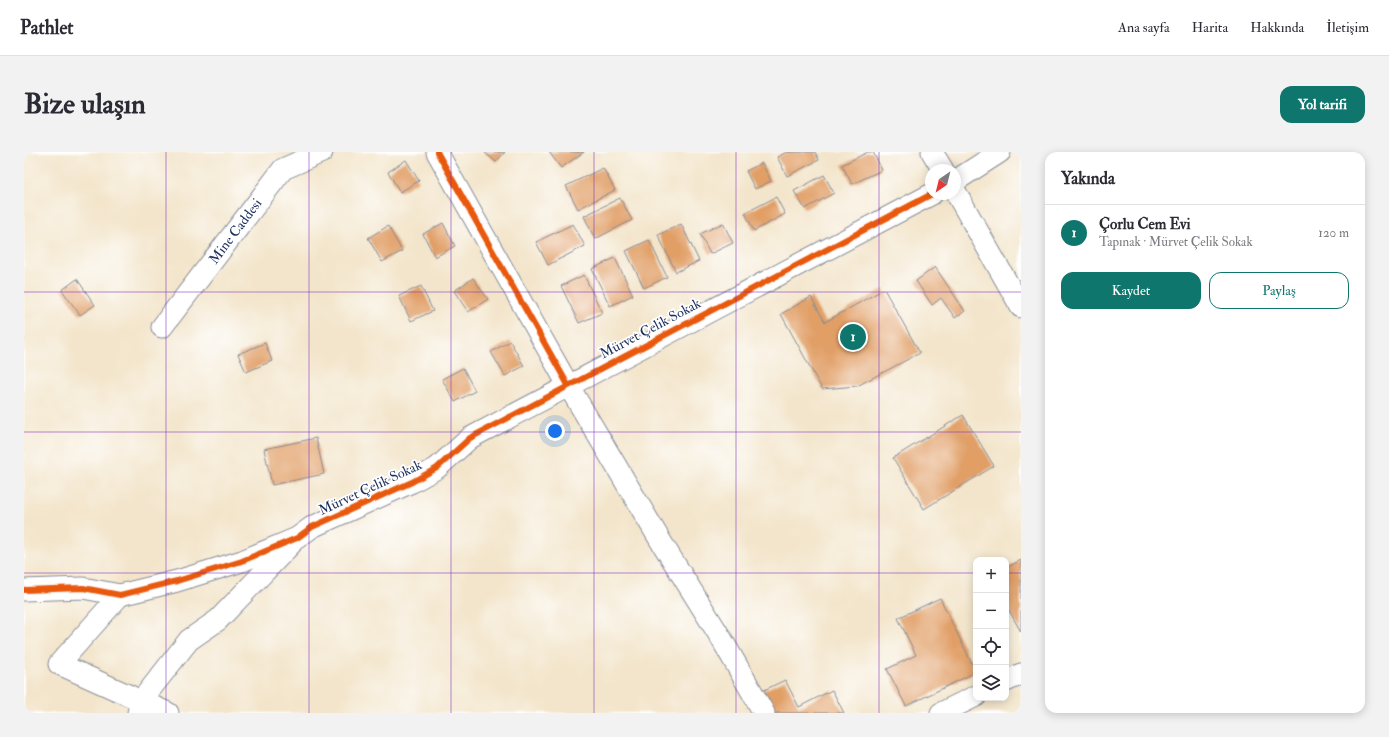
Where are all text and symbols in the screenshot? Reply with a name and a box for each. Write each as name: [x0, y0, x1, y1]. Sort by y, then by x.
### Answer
text: Pathlet: [20, 16, 74, 40]
text: Ana sayfa: [1118, 19, 1170, 36]
text: Harita: [1192, 19, 1228, 36]
text: Hakkında: [1250, 19, 1304, 36]
text: İletişim: [1326, 19, 1369, 36]
button: Yol tarifi: [1280, 86, 1365, 123]
text: Bize ulaşın: [24, 87, 146, 122]
north arrow: [925, 164, 961, 200]
text: Yakında: [1061, 168, 1115, 189]
street label: Mine Caddesi: [205, 195, 266, 267]
text: Çorlu Cem Evi: [1099, 215, 1190, 234]
text: 1: [1072, 225, 1076, 241]
text: 120 m: [1318, 225, 1349, 241]
text: Tapınak · Mürvet Çelik Sokak: [1099, 234, 1253, 250]
button: Kaydet: [1061, 272, 1201, 309]
button: Paylaş: [1209, 272, 1349, 309]
street label: Mürvet Çelik Sokak: [597, 295, 704, 362]
pin: 1: [840, 322, 866, 352]
your location: [545, 421, 565, 441]
street label: Mürvet Çelik Sokak: [316, 456, 425, 519]
map controls: [973, 557, 1009, 701]
button: +: [973, 557, 1009, 593]
button: −: [973, 593, 1009, 629]
button: locate: [973, 629, 1009, 665]
button: layers: [973, 665, 1009, 701]

